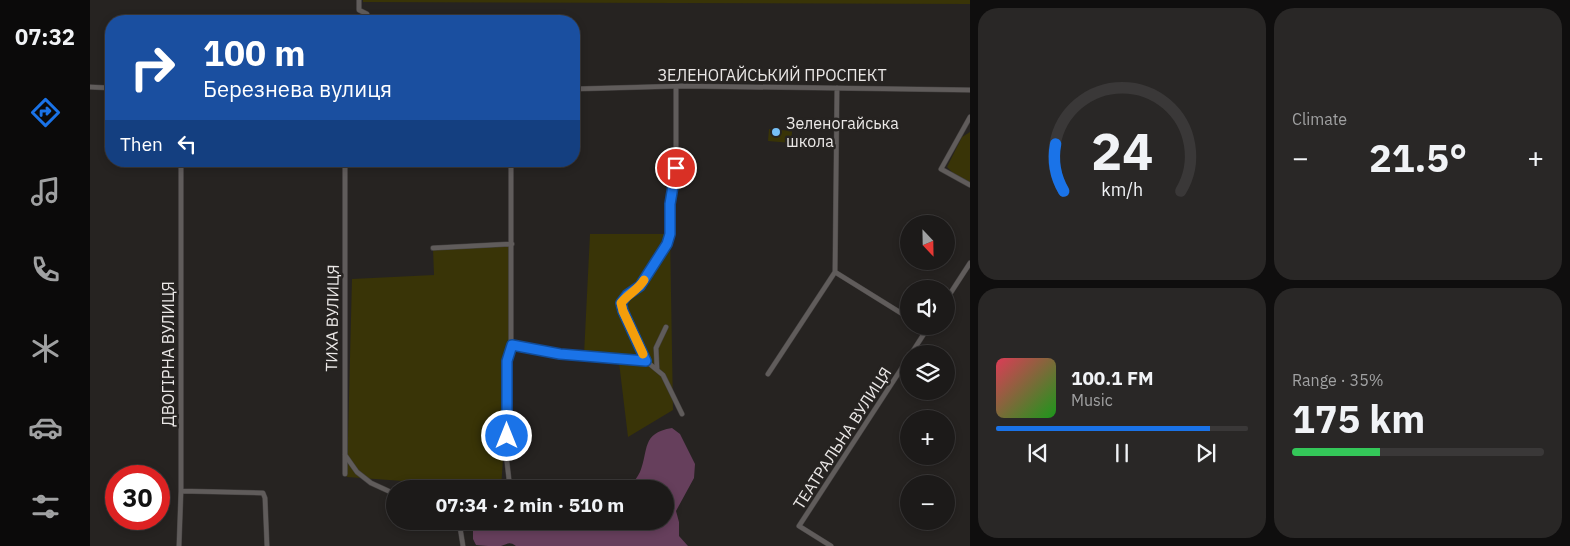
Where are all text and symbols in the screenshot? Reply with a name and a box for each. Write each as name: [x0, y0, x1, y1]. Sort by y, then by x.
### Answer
text: 07:32: [15, 22, 75, 51]
text: 100 m: [203, 30, 306, 76]
icon: right: [120, 35, 185, 100]
street label: ЗЕЛЕНОГАЙСЬКИЙ ПРОСПЕКТ: [657, 65, 887, 85]
text: Березнева вулиця: [203, 74, 392, 103]
icon: directions: [28, 95, 63, 130]
text: Climate: [1292, 109, 1347, 129]
place label: Зеленогайська школа: [786, 113, 899, 151]
text: 24: [1091, 117, 1153, 184]
marker: Зеленогайська школа: [770, 126, 782, 138]
icon: left: [173, 130, 201, 158]
text: Then: [120, 132, 163, 156]
text: 21.5°: [1369, 133, 1467, 182]
text: −: [1292, 139, 1309, 176]
text: +: [1527, 139, 1544, 176]
pin: [655, 147, 697, 189]
icon: arrive: [662, 154, 690, 182]
icon: music: [28, 174, 63, 209]
text: km/h: [1101, 178, 1143, 201]
north arrow: [900, 215, 955, 270]
map controls: [900, 215, 955, 530]
icon: phone: [28, 252, 63, 287]
street label: ТИХА ВУЛИЦЯ: [321, 264, 343, 372]
button: sound: [900, 280, 955, 335]
street label: ДВОГІРНА ВУЛИЦЯ: [158, 281, 178, 427]
icon: climate: [28, 331, 63, 366]
button: layers: [900, 345, 955, 400]
street label: ТЕАТРАЛЬНА ВУЛИЦЯ: [789, 363, 895, 513]
text: 100.1 FM: [1071, 366, 1154, 390]
text: Range · 35%: [1292, 370, 1384, 390]
text: Music: [1071, 390, 1113, 410]
text: 175 km: [1292, 394, 1425, 443]
position arrow: [480, 409, 532, 461]
icon: car: [28, 410, 63, 445]
button: +: [900, 410, 955, 465]
icon: previous: [1024, 439, 1052, 467]
icon: pause: [1108, 439, 1136, 467]
icon: next: [1192, 439, 1220, 467]
speed limit sign: 30: [105, 465, 170, 530]
button: −: [900, 475, 955, 530]
icon: filters: [28, 489, 63, 524]
text: 07:34 · 2 min · 510 m: [436, 493, 624, 517]

